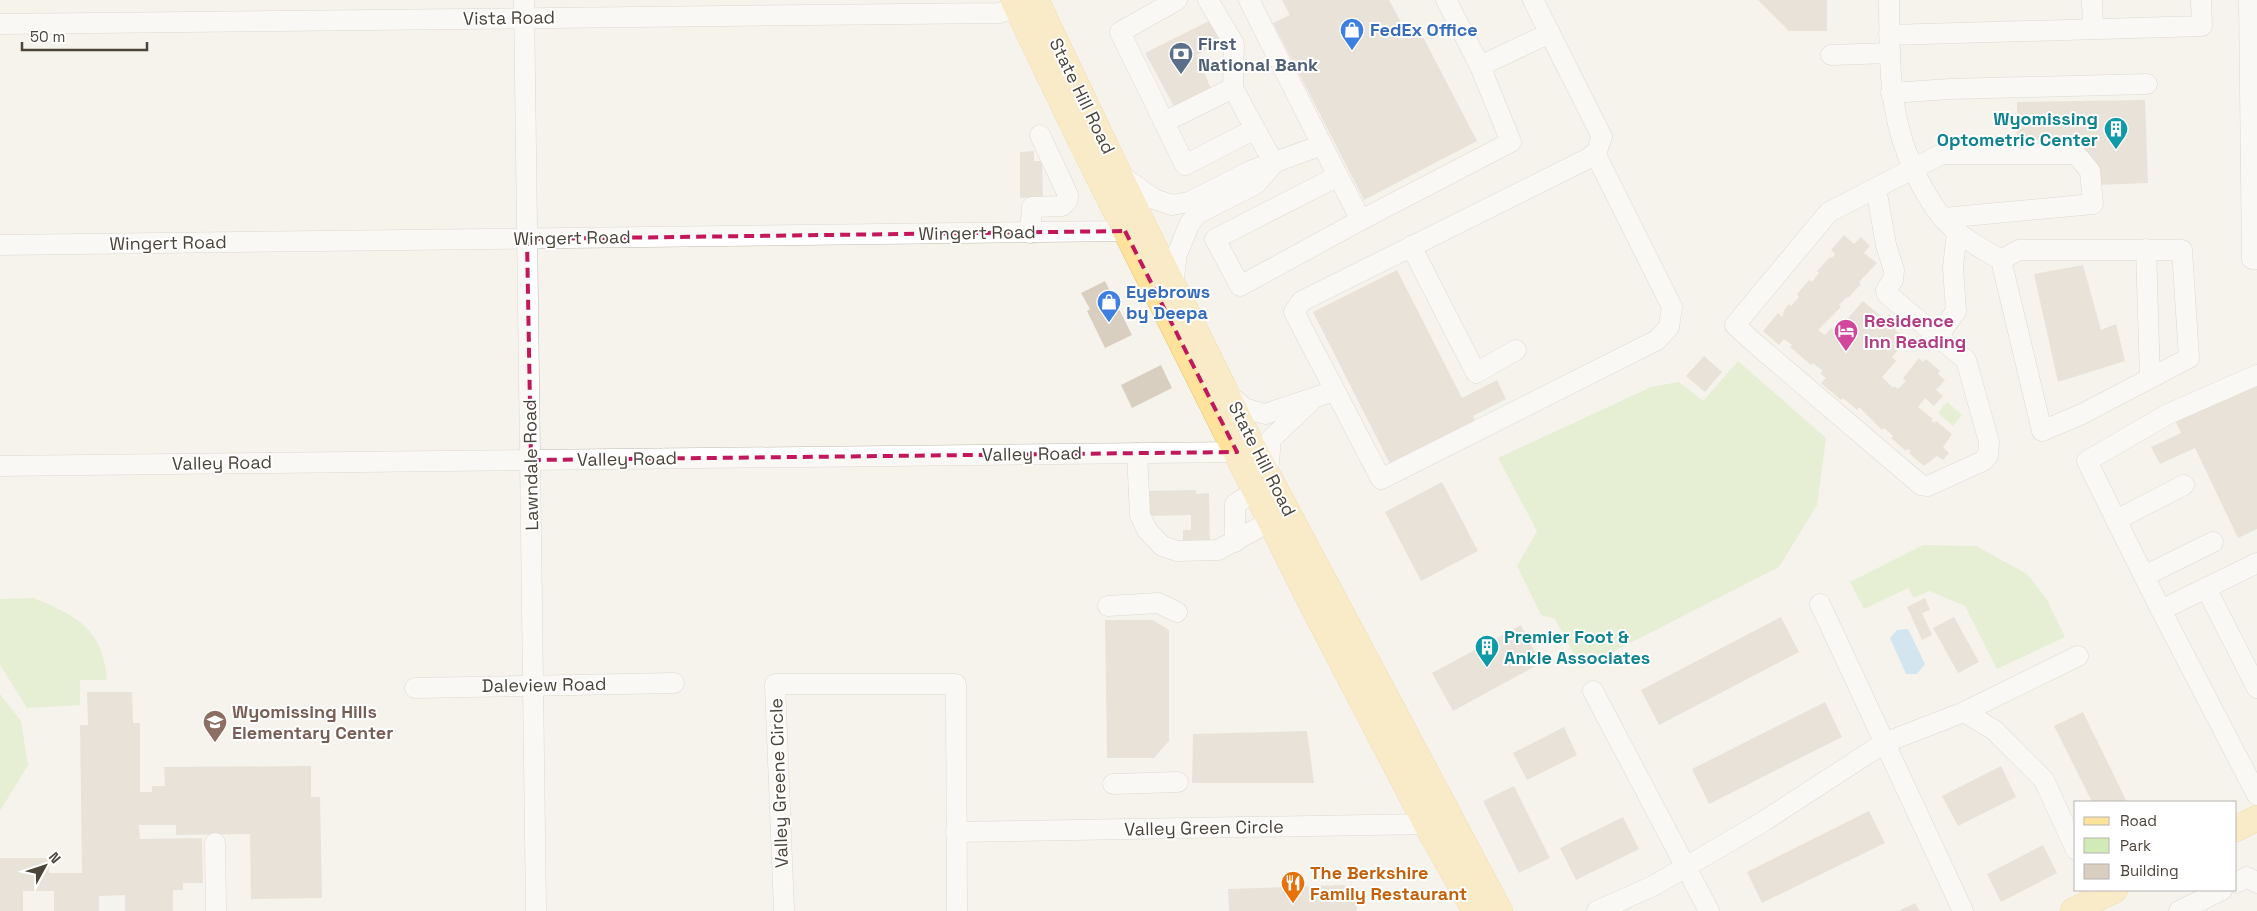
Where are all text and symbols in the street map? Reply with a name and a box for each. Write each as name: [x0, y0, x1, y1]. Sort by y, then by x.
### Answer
street label: Vista Road: [463, 5, 555, 30]
shop icon: FedEx Office: [1339, 17, 1365, 51]
place label: FedEx Office: [1370, 18, 1478, 41]
scale bar: [22, 20, 148, 52]
text: 50 m: [30, 27, 65, 46]
place label: First National Bank: [1198, 32, 1318, 76]
street label: State Hill Road: [1044, 34, 1120, 158]
bank icon: First National Bank: [1168, 41, 1194, 75]
place label: Wyomissing Optometric Center: [1937, 107, 2098, 151]
building icon: Wyomissing Optometric Center: [2103, 116, 2129, 150]
street label: Wingert Road: [918, 220, 1036, 245]
street label: Wingert Road: [513, 225, 631, 250]
street label: Wingert Road: [109, 230, 227, 255]
place label: Eyebrows by Deepa: [1126, 280, 1210, 324]
shop icon: Eyebrows by Deepa: [1096, 289, 1122, 323]
place label: Residence Inn Reading: [1864, 309, 1966, 353]
hotel icon: Residence Inn Reading: [1833, 318, 1859, 352]
street label: State Hill Road: [1224, 397, 1301, 520]
street label: Lawndale Road: [518, 399, 543, 531]
street label: Valley Road: [982, 441, 1082, 466]
street label: Valley Road: [577, 446, 677, 471]
street label: Valley Road: [172, 450, 272, 475]
place label: Premier Foot & Ankle Associates: [1504, 625, 1650, 669]
building icon: Premier Foot & Ankle Associates: [1474, 634, 1500, 668]
street label: Daleview Road: [481, 672, 607, 697]
street label: Valley Greene Circle: [764, 698, 793, 868]
place label: Wyomissing Hills Elementary Center: [232, 700, 393, 744]
school or university icon: Wyomissing Hills Elementary Center: [202, 709, 228, 743]
legend: [2074, 801, 2237, 891]
text: Road: [2120, 811, 2157, 830]
street label: Valley Green Circle: [1124, 815, 1284, 840]
text: Park: [2120, 836, 2151, 855]
north arrow: [20, 841, 70, 891]
text: N: [45, 848, 65, 867]
place label: The Berkshire Family Restaurant: [1310, 861, 1467, 905]
text: Building: [2120, 861, 2179, 880]
restaurant icon: The Berkshire Family Restaurant: [1280, 870, 1306, 904]

